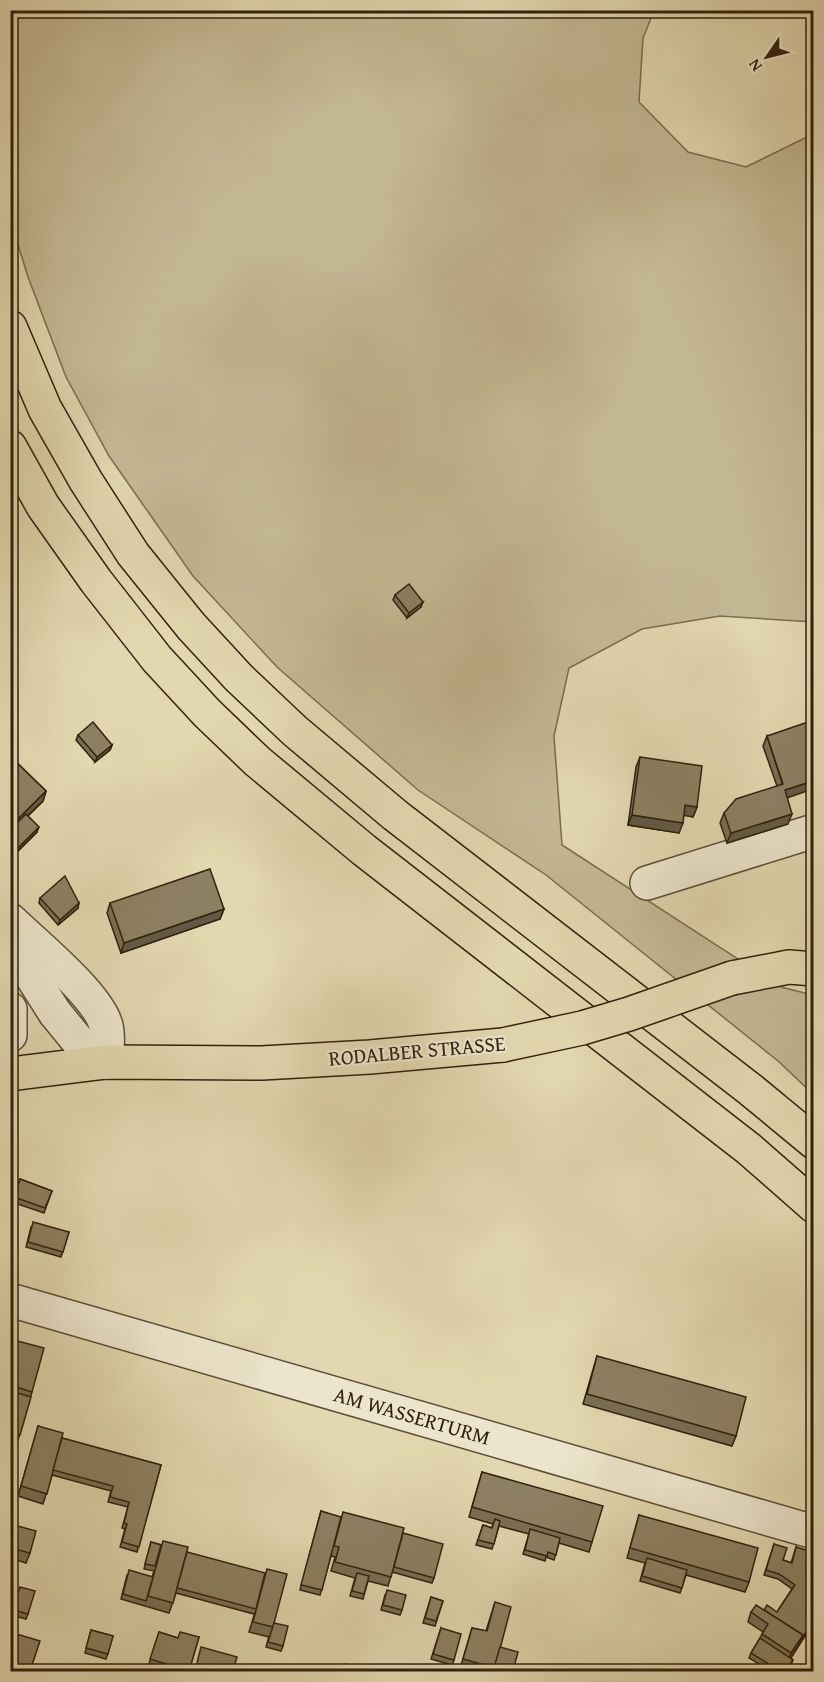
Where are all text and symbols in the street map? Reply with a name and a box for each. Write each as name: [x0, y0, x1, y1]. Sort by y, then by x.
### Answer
north arrow: [737, 27, 797, 87]
text: N: [742, 54, 768, 77]
street label: RODALBER STRASSE: [327, 1027, 507, 1074]
street label: AM WASSERTURM: [330, 1378, 494, 1453]

